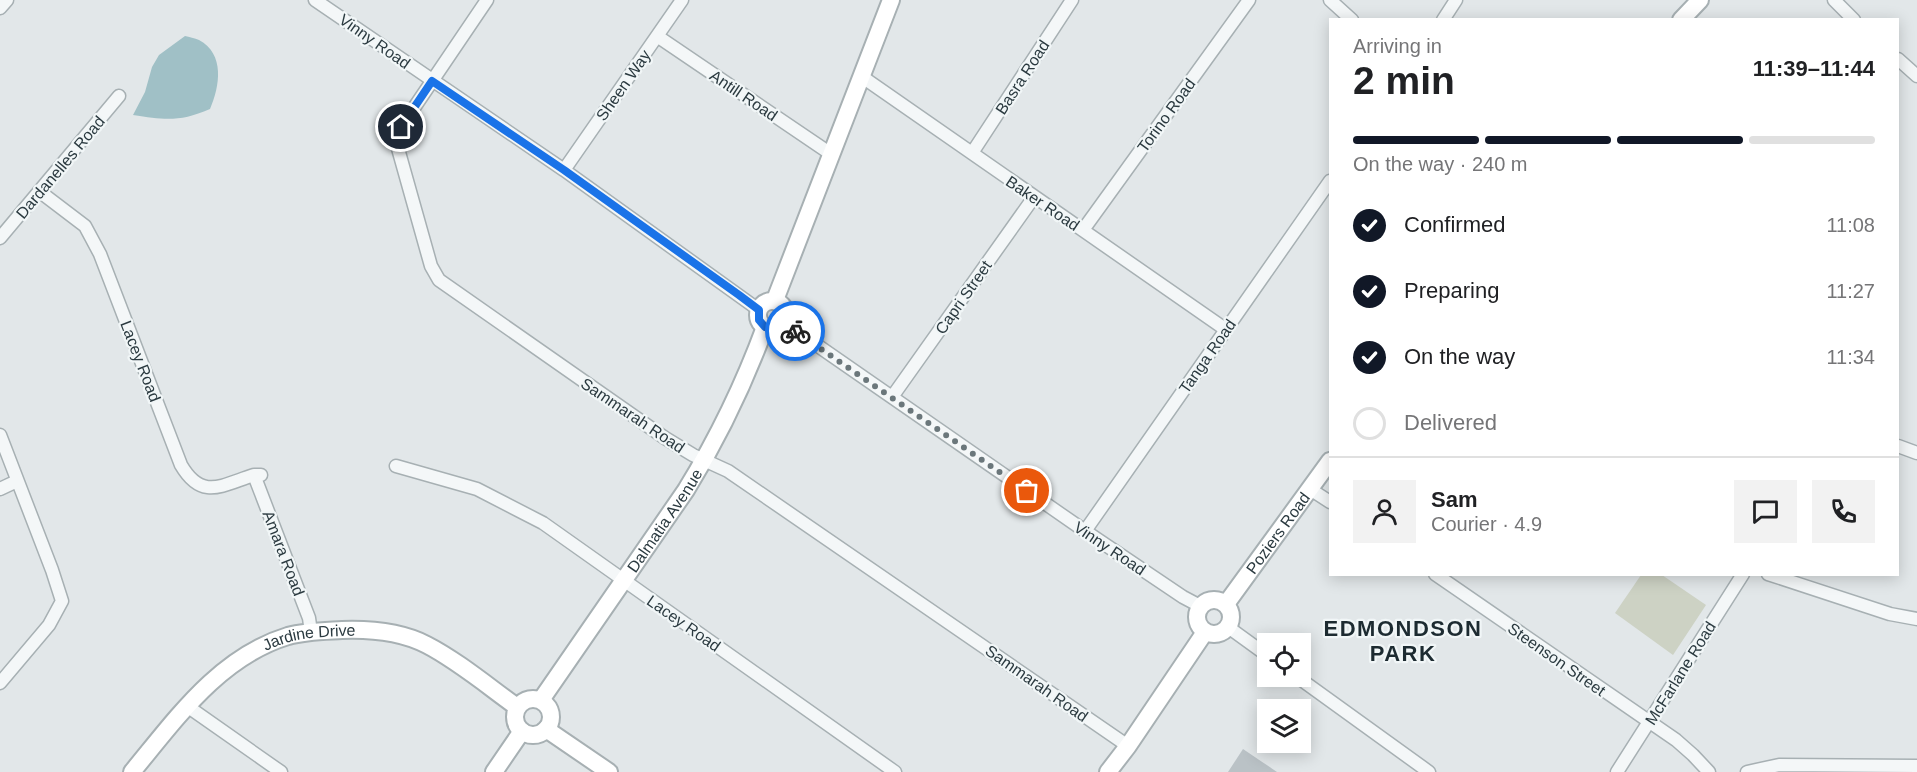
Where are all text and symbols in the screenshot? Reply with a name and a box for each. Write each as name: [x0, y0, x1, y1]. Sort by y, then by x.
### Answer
street label: Vinny Road: [336, 11, 413, 72]
text: Arriving in: [1353, 35, 1442, 57]
street label: Basra Road: [992, 37, 1053, 117]
street label: Sheen Way: [593, 47, 654, 124]
text: 11:39–11:44: [1753, 56, 1875, 81]
text: 2 min: [1353, 59, 1455, 102]
street label: Antill Road: [707, 67, 781, 124]
street label: Torino Road: [1134, 75, 1199, 155]
pin: [375, 101, 426, 152]
icon: home: [384, 110, 417, 143]
street label: Dardanelles Road: [13, 113, 108, 222]
text: On the way · 240 m: [1353, 153, 1528, 175]
street label: Baker Road: [1003, 173, 1083, 234]
icon: check: [1353, 209, 1386, 242]
text: Confirmed: [1404, 212, 1505, 237]
text: 11:08: [1826, 214, 1875, 236]
street label: Capri Street: [932, 257, 995, 337]
icon: check: [1353, 275, 1386, 308]
text: Preparing: [1404, 278, 1499, 303]
text: 11:27: [1826, 280, 1875, 302]
courier: [765, 301, 825, 361]
icon: bike: [779, 315, 812, 348]
street label: Tanga Road: [1176, 316, 1239, 397]
street label: Lacey Road: [117, 318, 164, 404]
icon: check: [1353, 341, 1386, 374]
text: On the way: [1404, 344, 1515, 369]
text: 11:34: [1826, 346, 1875, 368]
street label: Sammarah Road: [578, 375, 688, 456]
text: Delivered: [1404, 410, 1497, 435]
pin: [1001, 465, 1052, 516]
street label: Dalmatia Avenue: [624, 466, 706, 575]
icon: bag: [1010, 474, 1043, 507]
button: person: [1353, 480, 1416, 543]
button: chat: [1734, 480, 1797, 543]
button: phone: [1812, 480, 1875, 543]
text: Sam: [1431, 487, 1477, 512]
street label: Poziers Road: [1243, 489, 1313, 577]
street label: Amara Road: [260, 508, 308, 598]
text: Courier · 4.9: [1431, 513, 1542, 535]
street label: Vinny Road: [1071, 518, 1149, 579]
street label: Lacey Road: [644, 592, 724, 655]
district label: EDMONDSON PARK: [1324, 616, 1482, 666]
street label: McFarlane Road: [1642, 619, 1719, 728]
street label: Steenson Street: [1505, 620, 1609, 700]
street label: Jardine Drive: [260, 622, 355, 654]
map controls: [1257, 633, 1311, 753]
button: locate: [1257, 633, 1311, 687]
street label: Sammarah Road: [982, 642, 1091, 725]
button: layers: [1257, 699, 1311, 753]

